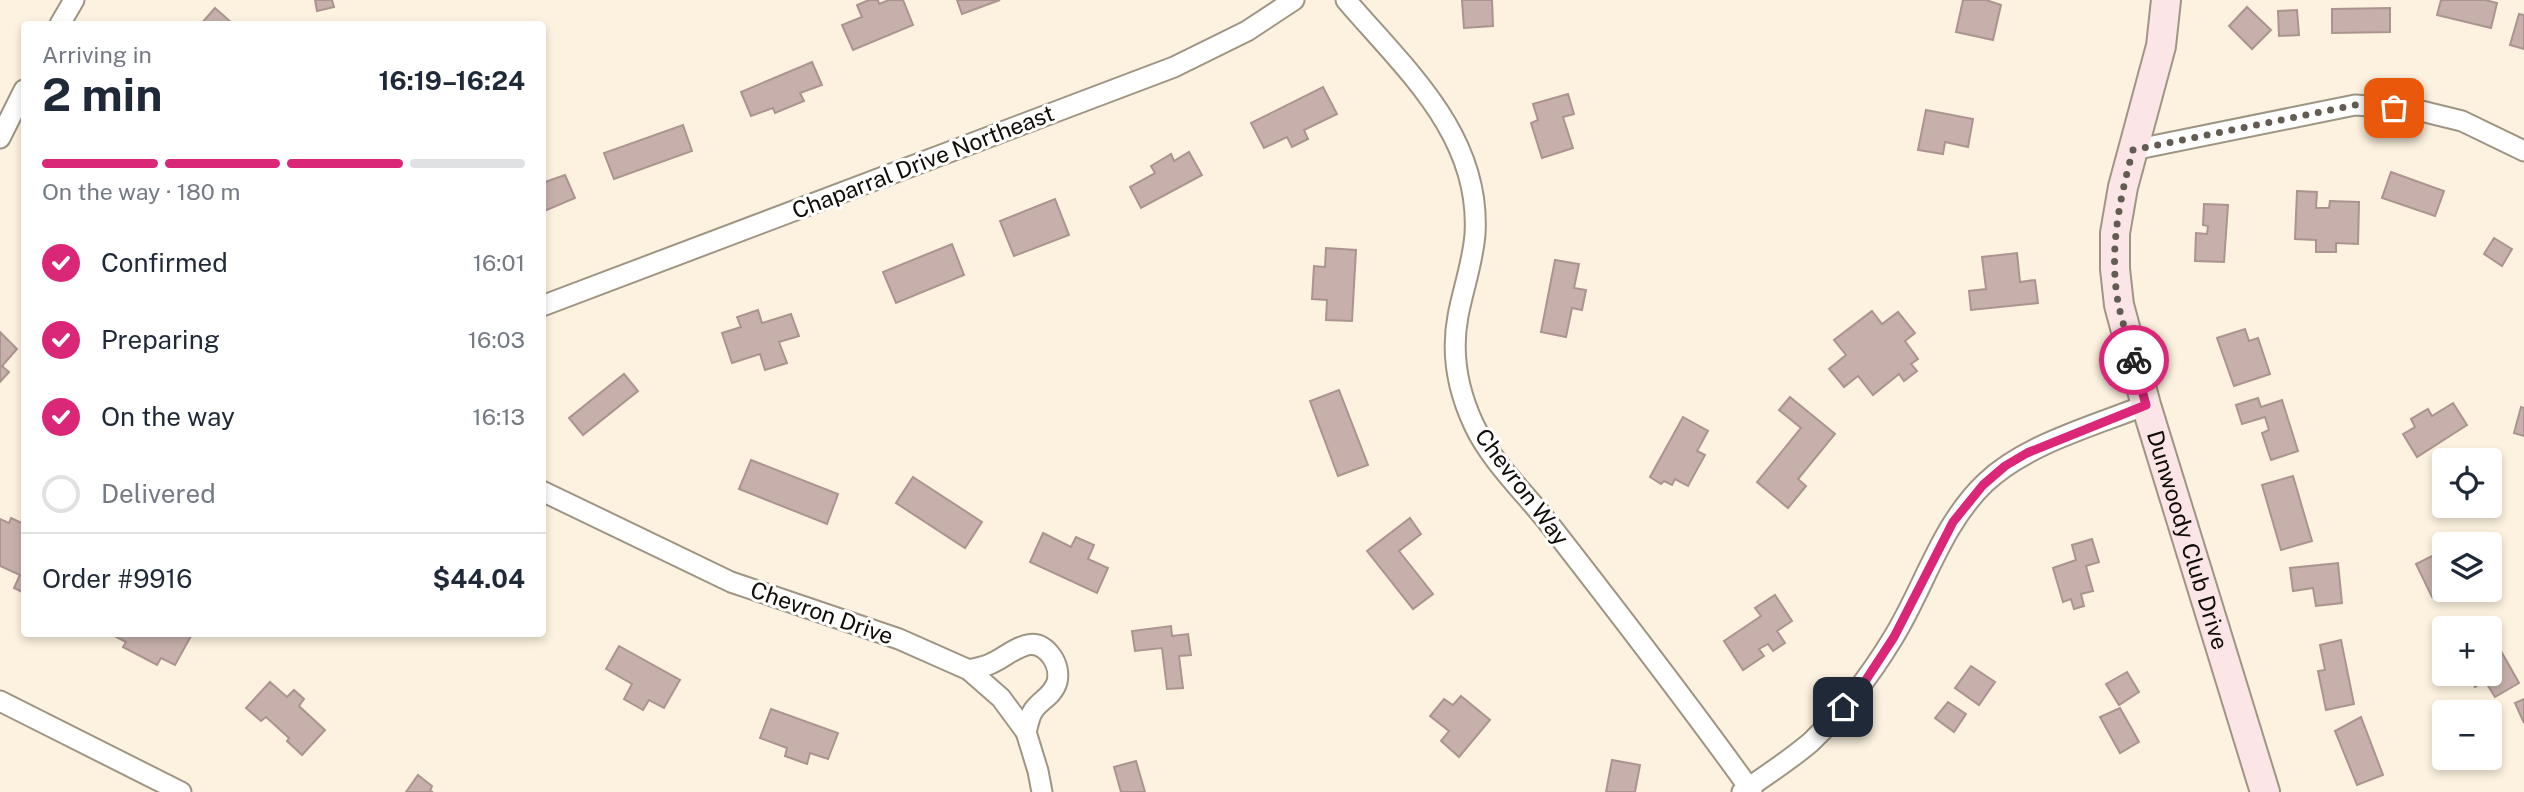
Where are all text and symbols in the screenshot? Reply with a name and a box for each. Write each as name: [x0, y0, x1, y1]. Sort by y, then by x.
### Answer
text: Arriving in: [42, 41, 152, 68]
text: 16:19–16:24: [378, 65, 525, 96]
text: 2 min: [42, 67, 162, 121]
pin: [2364, 78, 2424, 138]
icon: bag: [2375, 89, 2413, 127]
street label: Chaparral Drive Northeast: [788, 99, 1058, 224]
text: On the way · 180 m: [42, 178, 240, 205]
icon: check: [42, 244, 80, 282]
text: Confirmed: [101, 247, 228, 278]
text: 16:01: [473, 249, 525, 276]
icon: check: [42, 321, 80, 359]
text: Preparing: [101, 324, 220, 355]
courier: [2099, 325, 2169, 395]
text: 16:03: [468, 326, 525, 353]
icon: bike: [2115, 341, 2153, 379]
icon: check: [42, 398, 80, 436]
text: On the way: [101, 401, 235, 432]
text: 16:13: [472, 403, 525, 430]
street label: Chevron Way: [1470, 423, 1575, 550]
street label: Dunwoody Club Drive: [2142, 427, 2234, 653]
map controls: [2432, 448, 2502, 770]
button: locate: [2432, 448, 2502, 518]
text: Delivered: [101, 478, 216, 509]
button: layers: [2432, 532, 2502, 602]
text: Order #9916: [42, 563, 192, 594]
text: $44.04: [432, 563, 525, 594]
street label: Chevron Drive: [747, 575, 897, 650]
button: +: [2432, 616, 2502, 686]
pin: [1813, 677, 1873, 737]
icon: home: [1824, 688, 1862, 726]
button: −: [2432, 700, 2502, 770]

